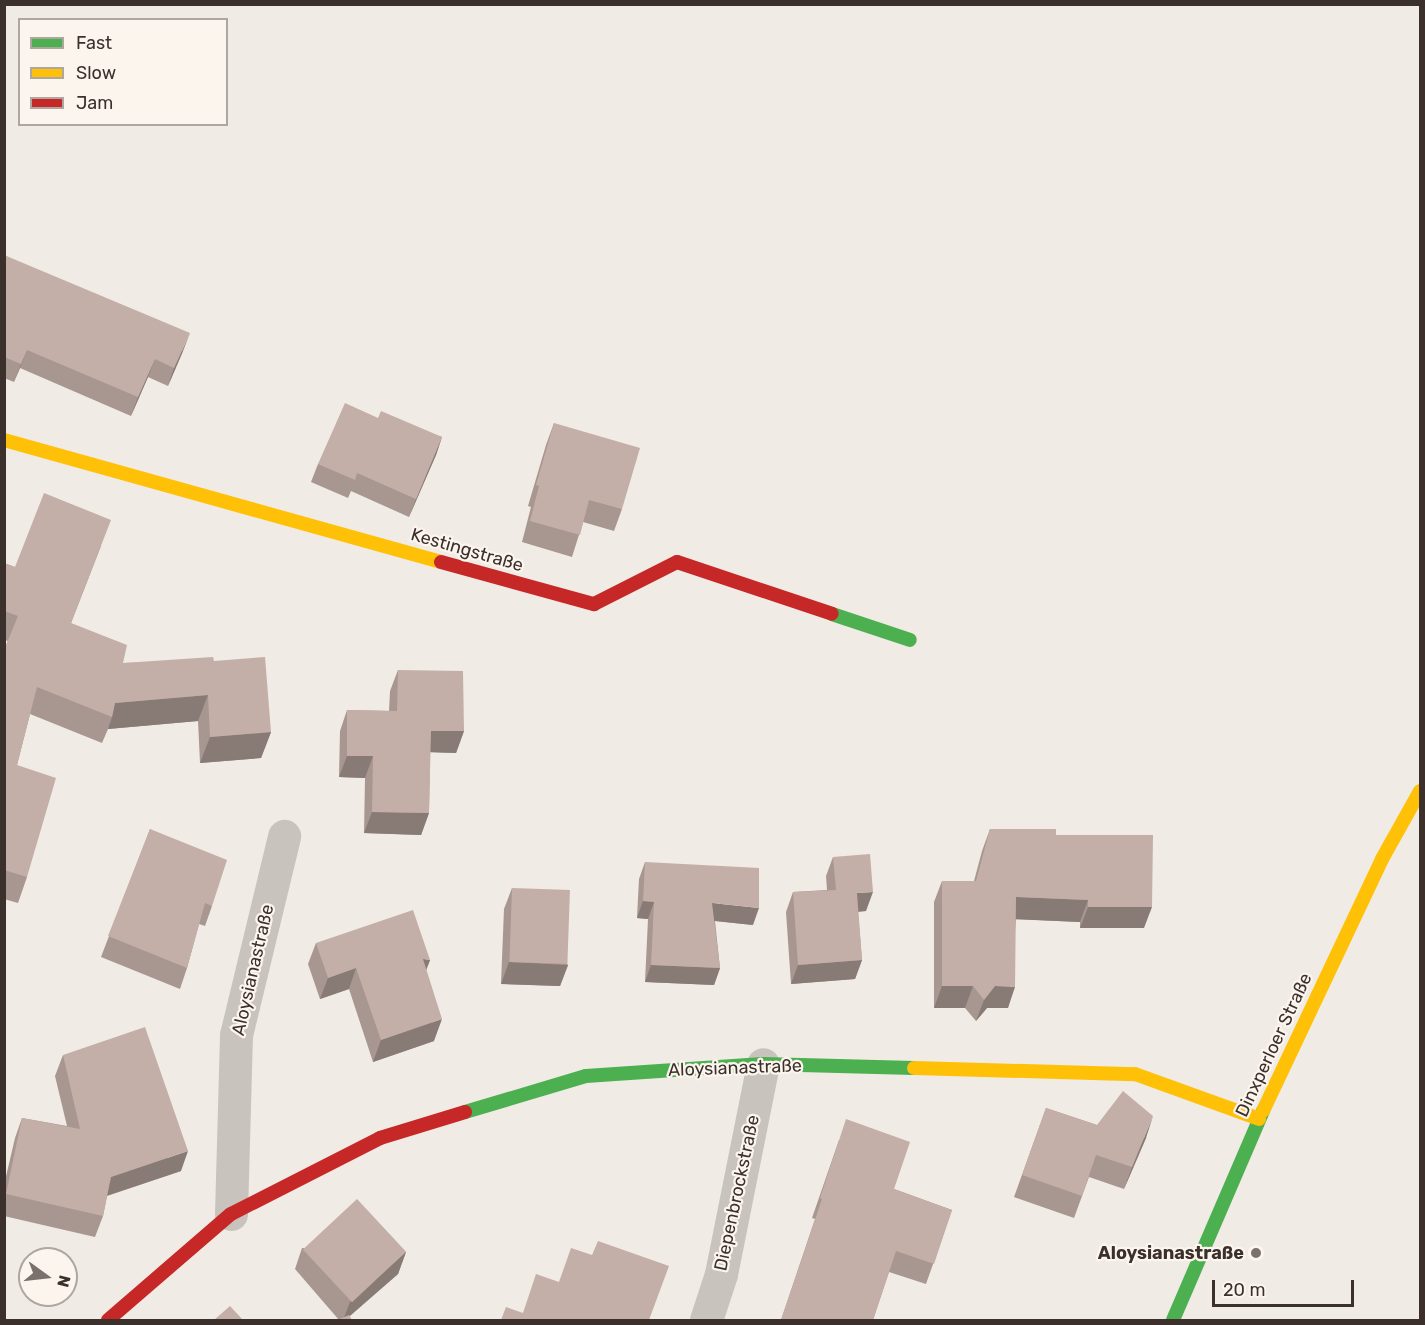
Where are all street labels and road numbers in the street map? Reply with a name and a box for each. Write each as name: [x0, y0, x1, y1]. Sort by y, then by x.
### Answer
street label: Kestingstraße: [408, 524, 526, 576]
street label: Aloysianastraße: [227, 902, 279, 1038]
street label: Dinxperloer Straße: [1231, 969, 1317, 1121]
street label: Aloysianastraße: [668, 1055, 802, 1081]
street label: Diepenbrockstraße: [710, 1113, 764, 1273]

